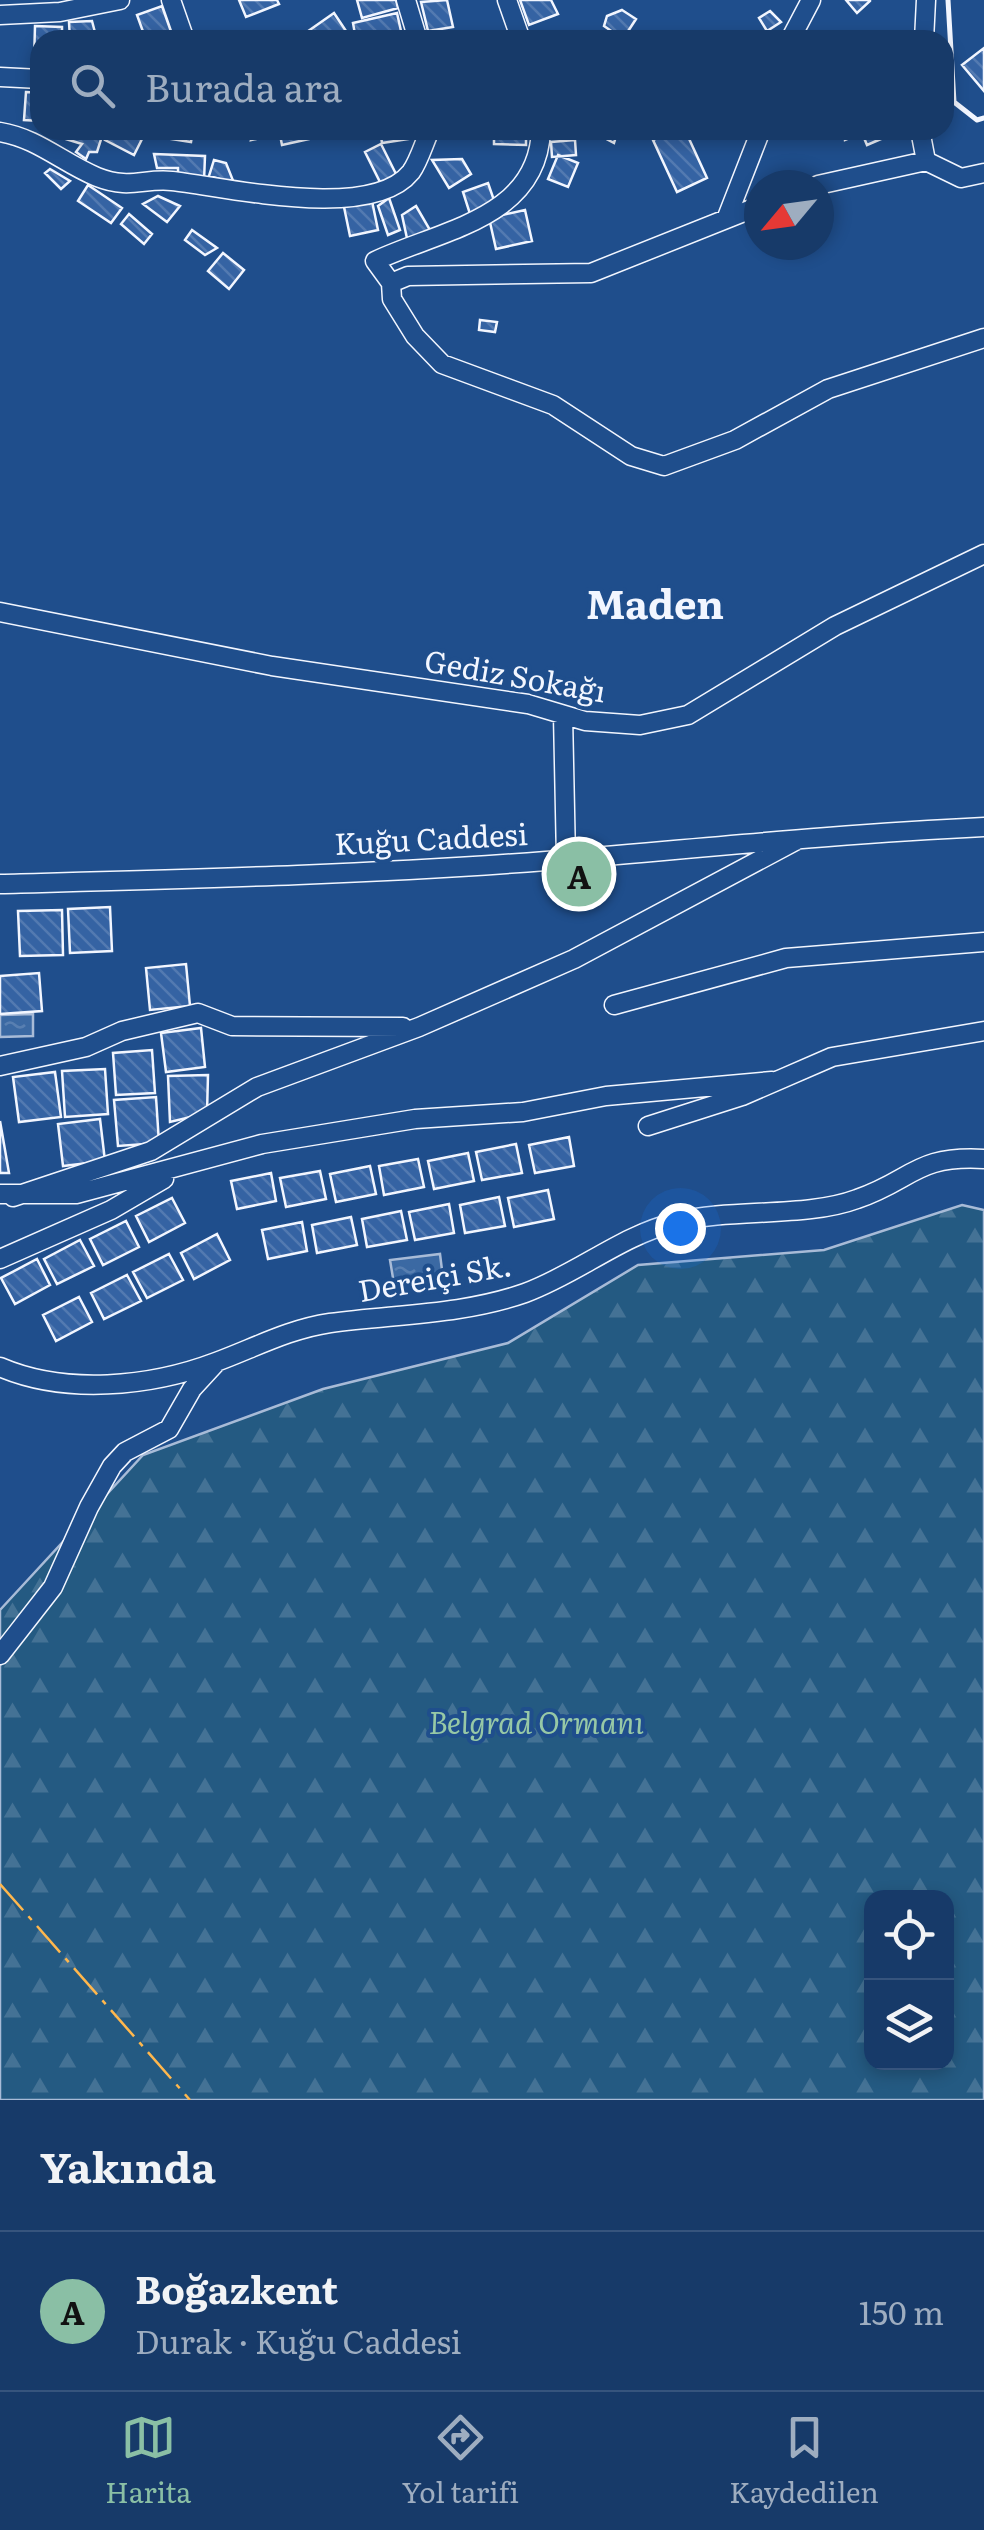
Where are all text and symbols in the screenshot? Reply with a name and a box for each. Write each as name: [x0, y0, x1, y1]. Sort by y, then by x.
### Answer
search box: [30, 30, 954, 140]
text: Burada ara: [145, 57, 342, 114]
icon: search: [65, 58, 120, 113]
north arrow: [744, 170, 834, 260]
district label: Maden: [586, 572, 724, 631]
street label: Gediz Sokağı: [421, 636, 610, 712]
street label: Kuğu Caddesi: [333, 810, 529, 864]
pin: A: [546, 836, 612, 912]
your location: [655, 1203, 706, 1254]
street label: Dereiçi Sk.: [354, 1241, 515, 1311]
park label: Belgrad Ormanı: [428, 1699, 644, 1743]
map controls: [864, 1890, 954, 2070]
button: locate: [864, 1890, 954, 1980]
button: layers: [864, 1980, 954, 2070]
text: Yakında: [40, 2134, 216, 2196]
text: Boğazkent: [135, 2259, 338, 2316]
text: A: [60, 2287, 85, 2335]
text: 150 m: [859, 2287, 944, 2335]
text: Durak · Kuğu Caddesi: [135, 2316, 462, 2364]
tab: Harita: [105, 2410, 191, 2512]
tab: Yol tarifi: [402, 2410, 519, 2512]
tab: Kaydedilen: [729, 2410, 879, 2512]

